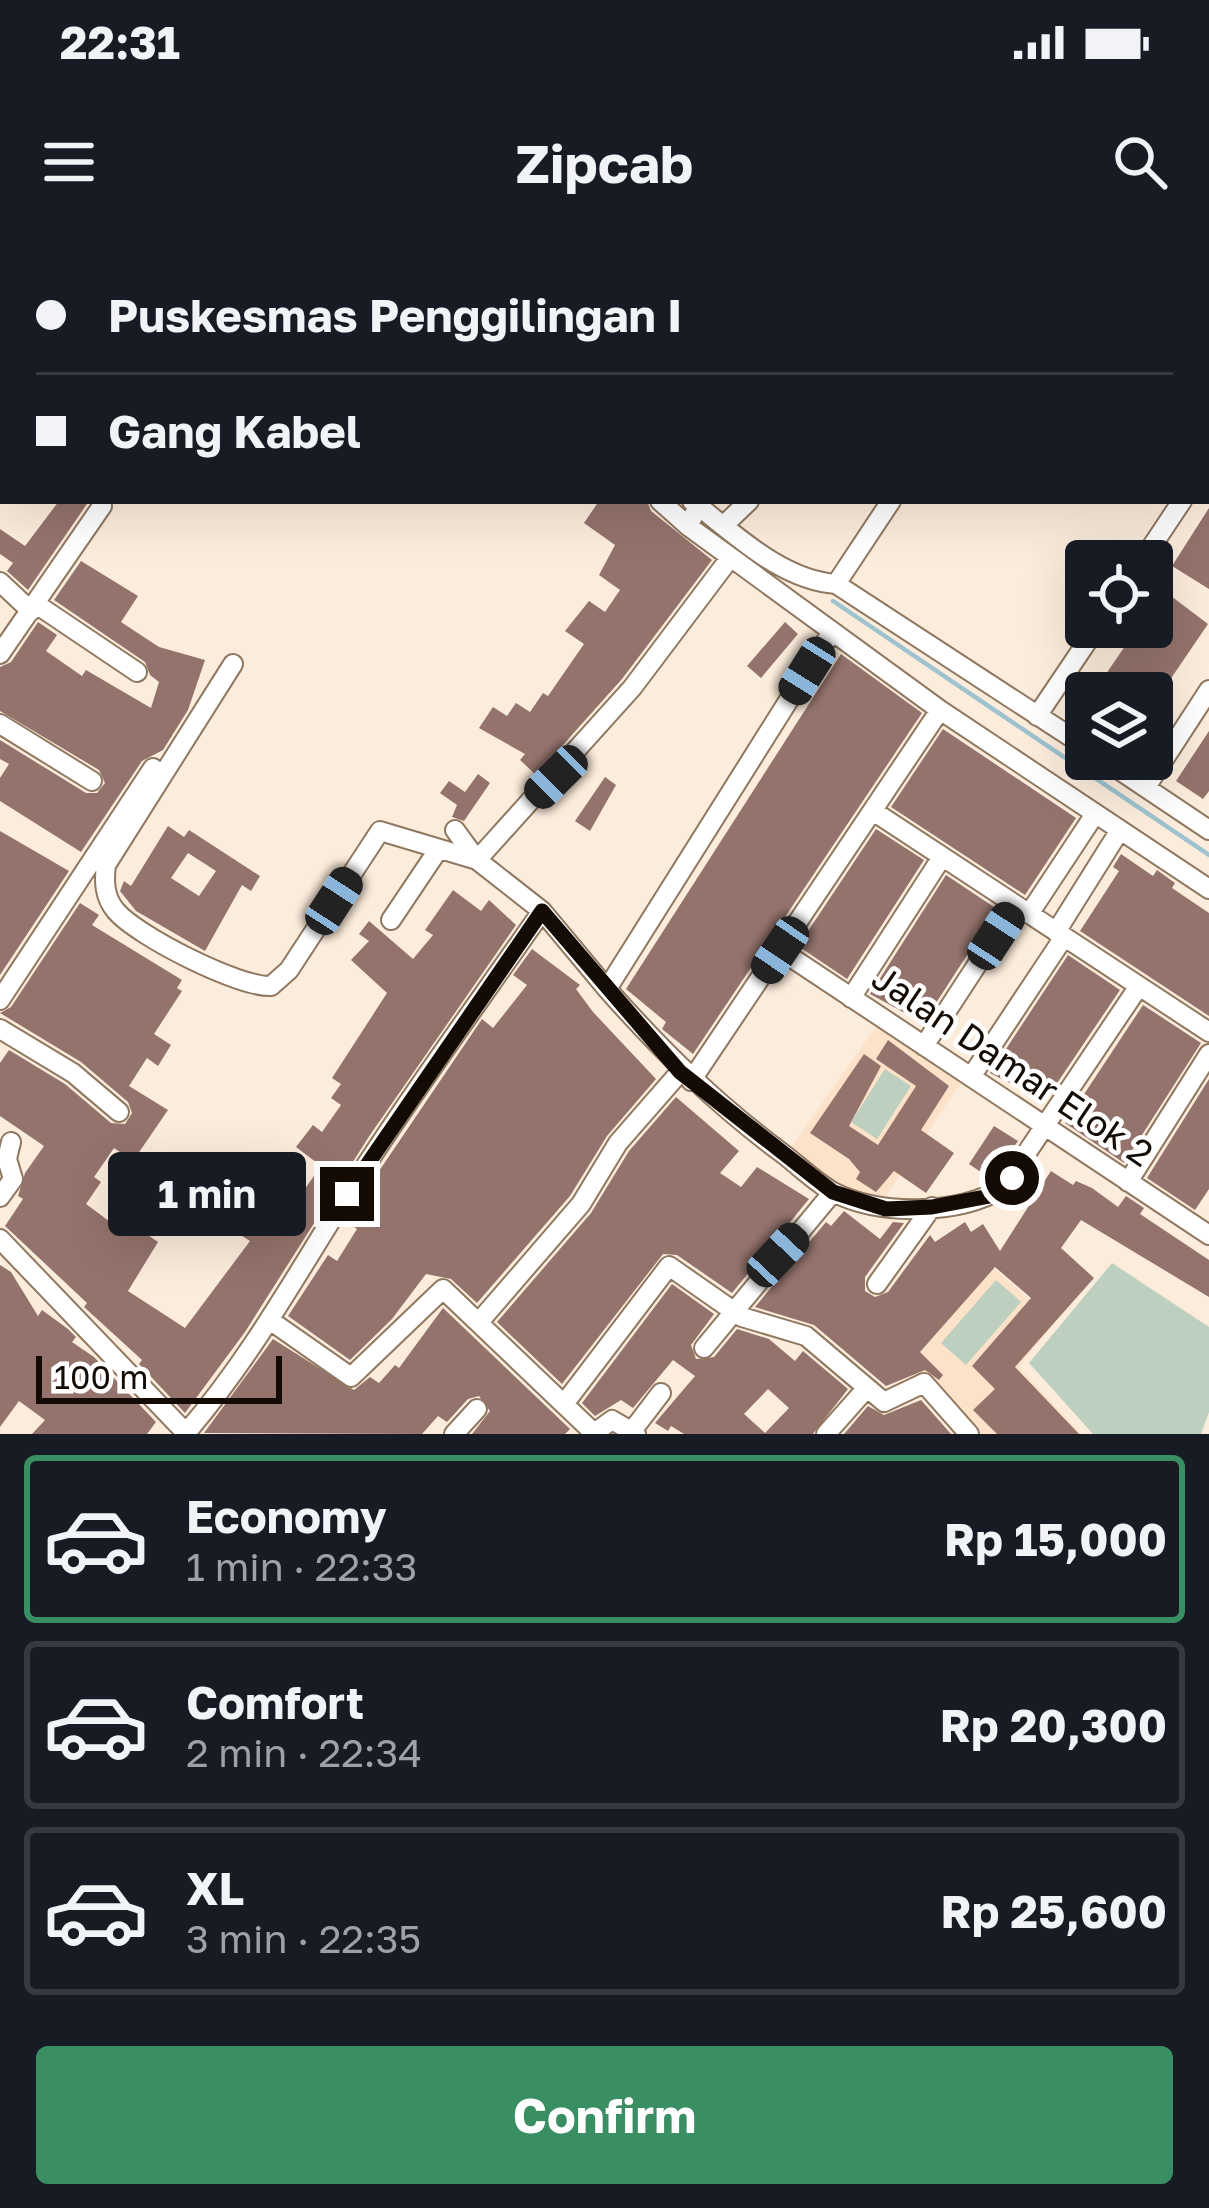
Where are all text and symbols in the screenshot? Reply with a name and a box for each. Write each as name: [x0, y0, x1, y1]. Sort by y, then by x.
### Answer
text: 22:31: [60, 15, 180, 69]
icon: menu: [36, 129, 102, 195]
icon: search: [1107, 129, 1173, 195]
text: Zipcab: [516, 130, 693, 195]
text: Puskesmas Penggilingan I: [108, 288, 682, 342]
text: Gang Kabel: [108, 404, 361, 458]
map controls: [1065, 540, 1173, 780]
button: locate: [1065, 540, 1173, 648]
car: [773, 631, 841, 711]
button: layers: [1065, 672, 1173, 780]
car: [518, 739, 594, 815]
car: [299, 861, 369, 941]
car: [961, 896, 1031, 976]
car: [745, 910, 815, 990]
street label: Jalan Damar Elok 2: [865, 955, 1161, 1175]
route start: [985, 1151, 1039, 1205]
callout: 1 min: [107, 1152, 305, 1236]
route end: [320, 1167, 374, 1221]
text: 1 min: [158, 1170, 256, 1217]
car: [740, 1216, 816, 1294]
scale bar: [36, 1350, 282, 1403]
text: 100 m: [54, 1357, 148, 1396]
icon: car: [42, 1485, 150, 1593]
text: Economy: [186, 1489, 387, 1543]
text: Rp 15,000: [944, 1512, 1167, 1566]
text: 1 min · 22:33: [186, 1543, 417, 1590]
icon: car: [42, 1671, 150, 1779]
text: Comfort: [186, 1675, 364, 1729]
text: Rp 20,300: [940, 1698, 1167, 1752]
text: 2 min · 22:34: [186, 1729, 422, 1776]
icon: car: [42, 1857, 150, 1965]
text: XL: [186, 1861, 244, 1915]
text: Rp 25,600: [940, 1884, 1167, 1938]
text: 3 min · 22:35: [186, 1915, 421, 1962]
button: Confirm: [36, 2046, 1173, 2184]

